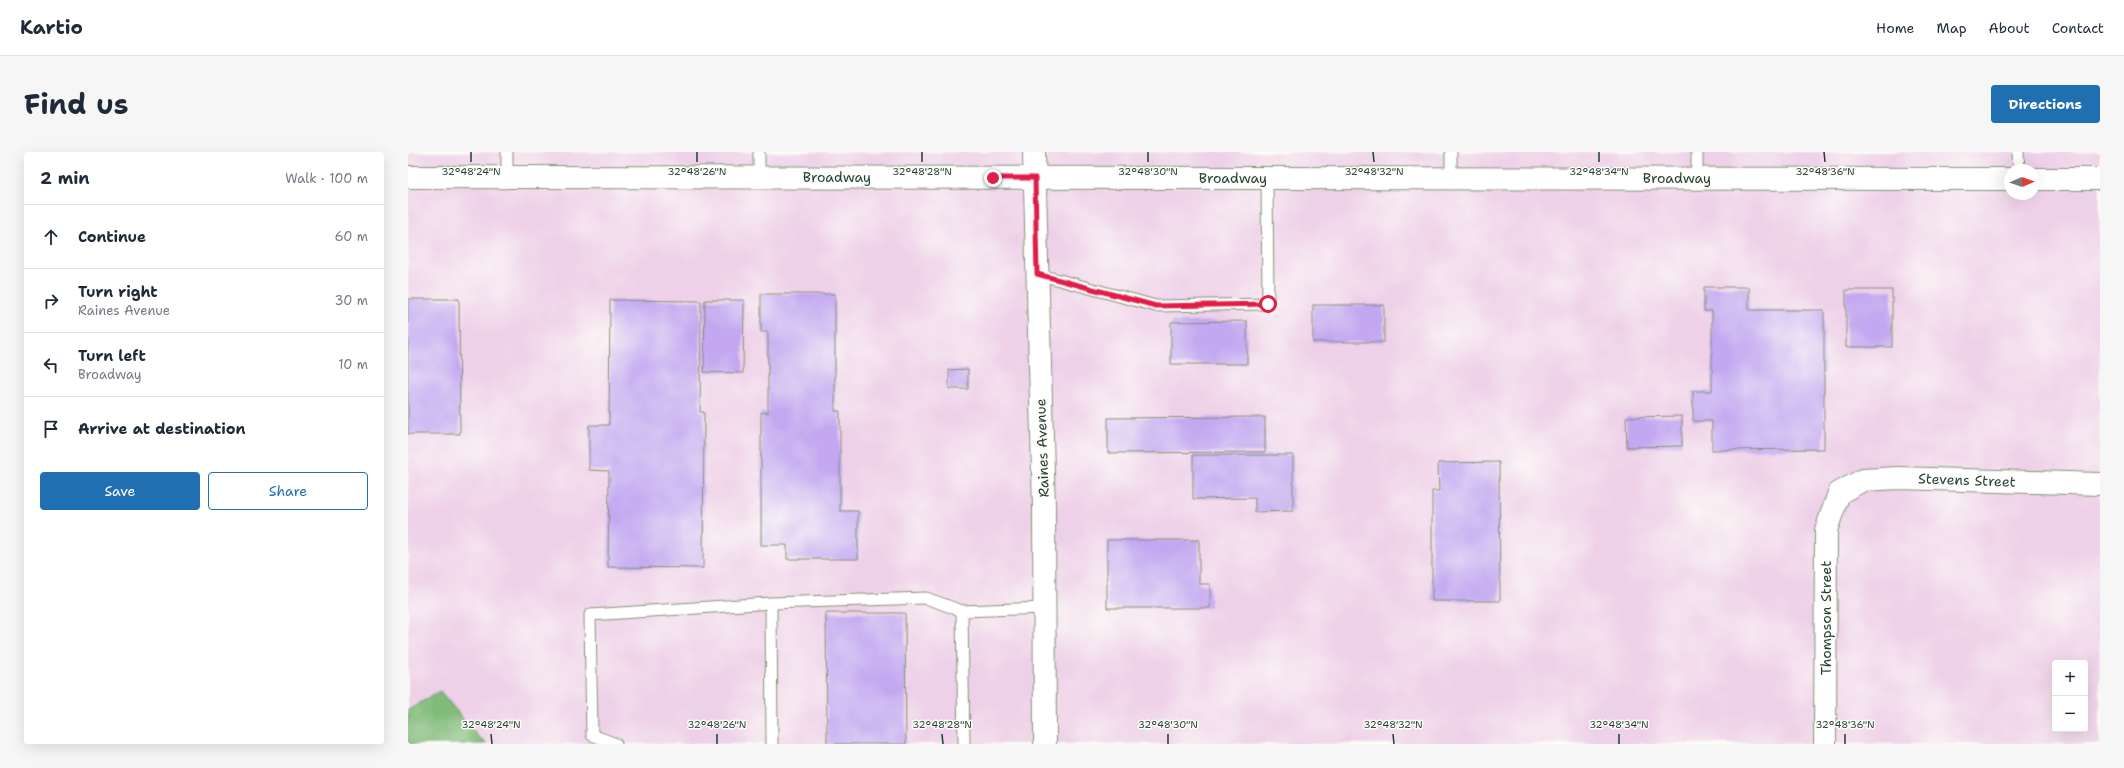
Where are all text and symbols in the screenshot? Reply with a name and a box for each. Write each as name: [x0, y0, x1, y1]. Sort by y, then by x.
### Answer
text: Kartio: [20, 15, 83, 40]
text: Home: [1876, 19, 1915, 37]
text: Map: [1937, 19, 1967, 37]
text: About: [1989, 19, 2030, 37]
text: Contact: [2052, 19, 2104, 37]
text: Find us: [24, 85, 129, 123]
button: Directions: [1991, 85, 2100, 123]
north arrow: [2004, 164, 2040, 200]
text: 32°48'24"N: [441, 165, 501, 178]
text: 32°48'26"N: [668, 165, 726, 178]
text: 32°48'28"N: [892, 165, 952, 178]
text: 32°48'30"N: [1118, 165, 1178, 178]
text: 32°48'32"N: [1344, 165, 1404, 178]
text: 32°48'34"N: [1569, 165, 1629, 178]
text: 32°48'36"N: [1795, 165, 1855, 178]
text: 2 min: [40, 167, 90, 189]
street label: Broadway: [803, 168, 871, 186]
route end: [984, 169, 1002, 187]
street label: Broadway: [1199, 169, 1267, 187]
street label: Broadway: [1643, 169, 1711, 187]
text: Walk · 100 m: [285, 170, 368, 187]
icon: ahead: [40, 226, 62, 248]
text: Continue: [78, 227, 146, 247]
text: 60 m: [335, 228, 368, 245]
text: Turn right: [78, 282, 158, 302]
icon: right: [40, 290, 62, 312]
text: 30 m: [334, 292, 368, 309]
route start: [1259, 295, 1277, 313]
text: Raines Avenue: [78, 302, 170, 319]
text: Turn left: [78, 346, 146, 366]
icon: left: [40, 354, 62, 376]
text: 10 m: [338, 356, 368, 373]
text: Broadway: [78, 366, 141, 383]
street label: Raines Avenue: [1031, 398, 1053, 498]
icon: arrive: [40, 418, 62, 440]
text: Arrive at destination: [78, 419, 246, 439]
street label: Stevens Street: [1918, 469, 2016, 491]
button: Save: [40, 472, 200, 510]
button: Share: [208, 472, 368, 510]
street label: Thompson Street: [1817, 561, 1835, 675]
map controls: [2052, 660, 2088, 732]
button: +: [2052, 660, 2088, 696]
button: −: [2052, 696, 2088, 732]
text: 32°48'24"N: [461, 718, 521, 731]
text: 32°48'26"N: [688, 718, 746, 731]
text: 32°48'28"N: [912, 718, 972, 731]
text: 32°48'30"N: [1138, 718, 1198, 731]
text: 32°48'32"N: [1363, 718, 1423, 731]
text: 32°48'34"N: [1589, 718, 1649, 731]
text: 32°48'36"N: [1815, 718, 1875, 731]

